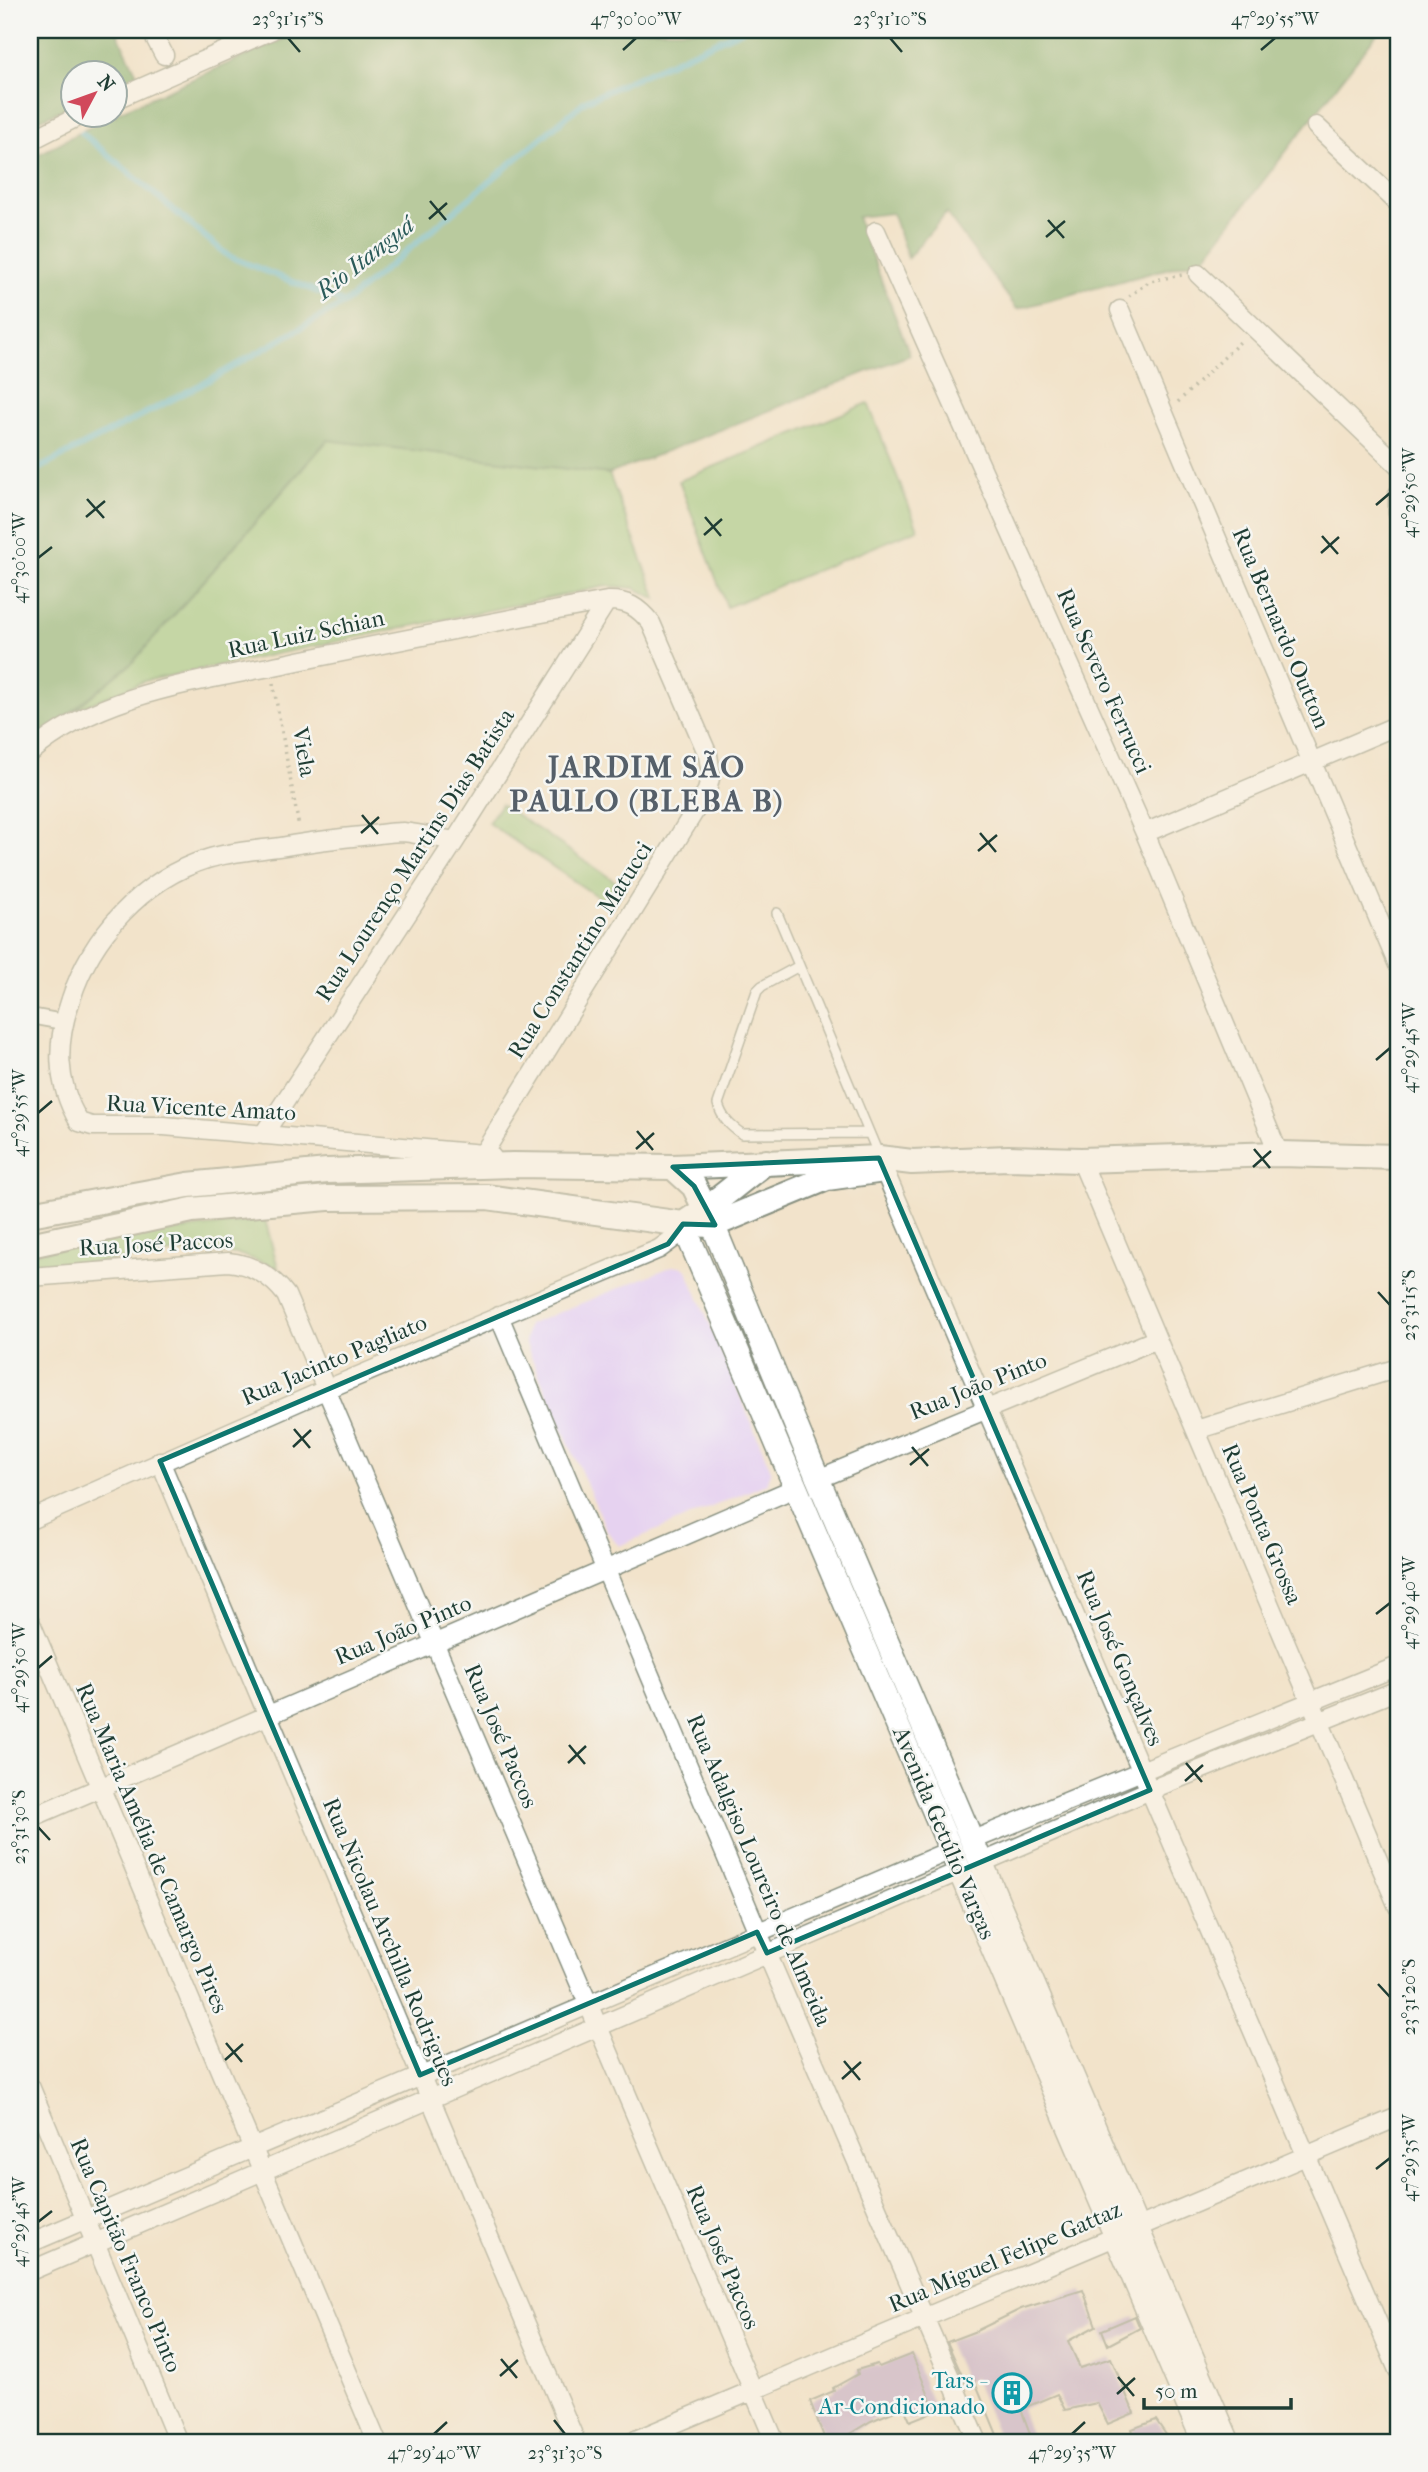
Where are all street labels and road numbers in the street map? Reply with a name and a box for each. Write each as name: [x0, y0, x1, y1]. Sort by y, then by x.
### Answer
street label: Rua Bernardo Outton: [1226, 523, 1336, 733]
street label: Rua Severo Ferrucci: [1051, 584, 1157, 778]
street label: Rua Luiz Schian: [225, 604, 387, 664]
street label: Rua Lourenço Martins Dias Batista: [310, 703, 520, 1007]
street label: Viela: [286, 724, 322, 779]
street label: Rua Constantino Matucci: [502, 836, 658, 1063]
street label: Rua Vicente Amato: [105, 1090, 297, 1126]
street label: Rua José Paccos: [78, 1226, 234, 1262]
street label: Rua Jacinto Pagliato: [237, 1309, 431, 1411]
street label: Rua João Pinto: [905, 1346, 1051, 1426]
street label: Rua Ponta Grossa: [1216, 1440, 1308, 1609]
street label: Rua José Gonçalves: [1071, 1566, 1169, 1750]
street label: Rua João Pinto: [331, 1589, 475, 1671]
street label: Rua José Paccos: [458, 1660, 544, 1812]
street label: Rua Maria Amélia de Camargo Pires: [70, 1679, 234, 2017]
street label: Rua Adalgiso Loureiro de Almeida: [681, 1710, 837, 2030]
street label: Avenida Getúlio Vargas: [887, 1722, 1001, 1944]
street label: Rua Nicolau Archilla Rodrigues: [317, 1794, 463, 2090]
street label: Rua Capitão Franco Pinto: [64, 2134, 188, 2376]
street label: Rua José Paccos: [680, 2181, 766, 2333]
street label: Rua Miguel Felipe Gattaz: [884, 2196, 1126, 2318]

